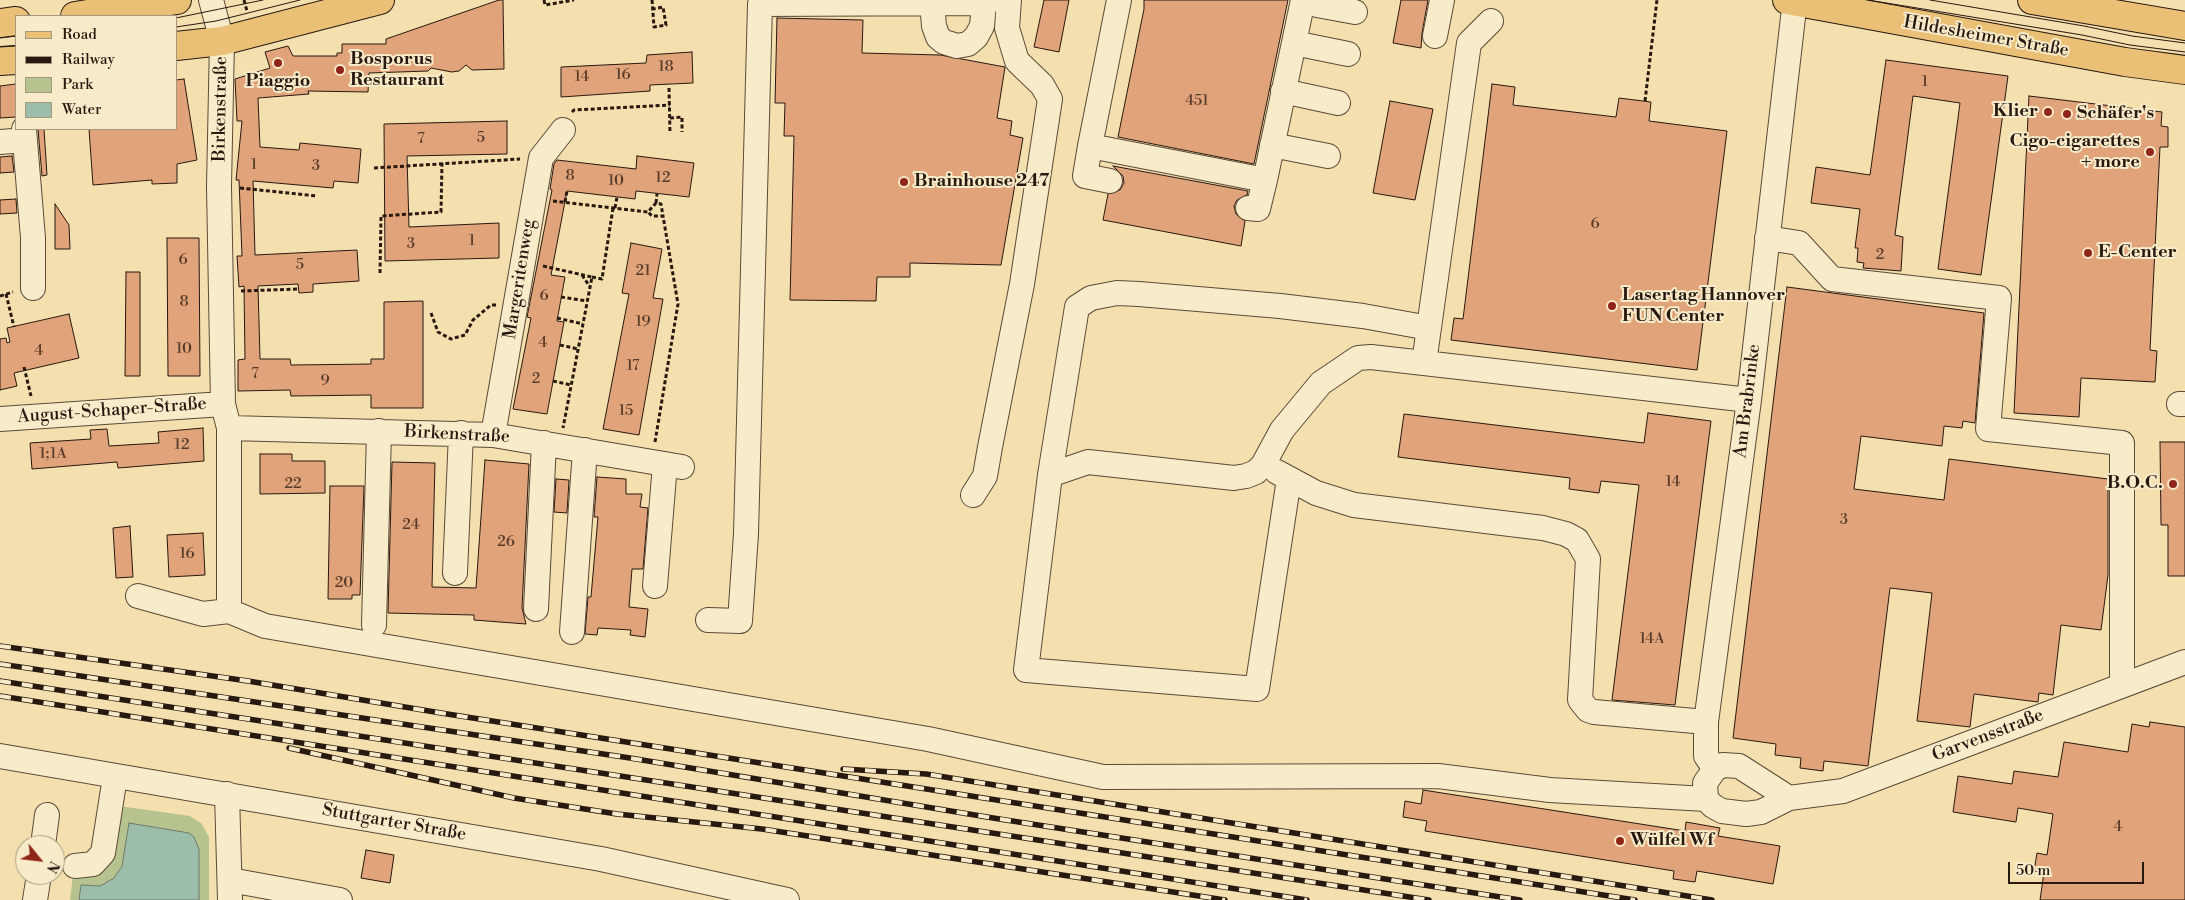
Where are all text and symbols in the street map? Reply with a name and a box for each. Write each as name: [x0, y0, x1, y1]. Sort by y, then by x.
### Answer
street label: Hildesheimer Straße: [1902, 12, 2070, 62]
legend: [15, 15, 178, 130]
text: Road: [62, 25, 97, 44]
place label: Bosporus Restaurant: [350, 49, 444, 92]
text: Railway: [62, 50, 115, 69]
street label: Birkenstraße: [209, 56, 233, 162]
marker: Piaggio: [272, 57, 284, 69]
house number: 18: [658, 58, 674, 76]
marker: Bosporus Restaurant: [334, 64, 346, 76]
house number: 16: [615, 66, 631, 84]
house number: 14: [575, 68, 589, 86]
place label: Piaggio: [246, 71, 310, 93]
house number: 1: [1922, 73, 1928, 91]
text: Park: [62, 75, 93, 94]
house number: 451: [1185, 92, 1209, 110]
text: Water: [62, 100, 101, 119]
place label: Klier: [1993, 101, 2038, 123]
place label: Schäfer's: [2077, 103, 2154, 125]
marker: Klier: [2042, 106, 2054, 118]
marker: Schäfer's: [2061, 108, 2073, 120]
house number: 5: [477, 129, 485, 147]
house number: 7: [417, 130, 425, 148]
place label: Cigo-cigarettes + more: [2010, 131, 2140, 173]
marker: Cigo-cigarettes + more: [2144, 146, 2156, 158]
house number: 1: [251, 156, 257, 174]
house number: 3: [312, 157, 320, 175]
house number: 8: [565, 167, 575, 185]
house number: 12: [655, 169, 671, 187]
place label: Brainhouse 247: [914, 171, 1049, 193]
house number: 10: [608, 172, 624, 190]
marker: Brainhouse 247: [898, 176, 910, 188]
house number: 6: [1590, 215, 1600, 233]
street label: Margeritenweg: [500, 217, 540, 341]
house number: 1: [469, 232, 475, 250]
house number: 3: [407, 235, 415, 253]
place label: E-Center: [2098, 242, 2177, 264]
house number: 2: [1876, 246, 1884, 264]
marker: E-Center: [2082, 247, 2094, 259]
house number: 6: [178, 251, 188, 269]
house number: 5: [296, 256, 304, 274]
house number: 21: [635, 262, 651, 280]
place label: Lasertag Hannover FUN Center: [1622, 285, 1785, 328]
house number: 6: [539, 287, 549, 305]
house number: 8: [179, 293, 189, 311]
marker: Lasertag Hannover FUN Center: [1606, 300, 1618, 312]
house number: 19: [635, 313, 651, 331]
house number: 4: [539, 334, 547, 352]
house number: 10: [176, 340, 192, 358]
house number: 4: [35, 342, 43, 360]
street label: Am Brabrinke: [1730, 343, 1766, 459]
house number: 17: [626, 357, 640, 375]
house number: 7: [251, 365, 259, 383]
house number: 2: [532, 370, 540, 388]
house number: 9: [320, 372, 330, 390]
street label: August-Schaper-Straße: [17, 394, 207, 428]
house number: 15: [619, 402, 633, 420]
street label: Birkenstraße: [404, 421, 510, 449]
house number: 12: [174, 436, 190, 454]
house number: 1;1A: [39, 445, 67, 463]
house number: 14: [1666, 473, 1680, 491]
place label: B.O.C.: [2107, 473, 2163, 495]
house number: 22: [284, 475, 302, 493]
marker: B.O.C.: [2167, 478, 2179, 490]
house number: 3: [1840, 511, 1848, 529]
house number: 24: [402, 516, 420, 534]
house number: 26: [497, 533, 515, 551]
house number: 16: [179, 545, 195, 563]
house number: 20: [335, 574, 353, 592]
house number: 14A: [1639, 630, 1665, 648]
street label: Garvensstraße: [1929, 705, 2047, 767]
street label: Stuttgarter Straße: [320, 800, 468, 846]
house number: 4: [2114, 818, 2122, 836]
place label: Wülfel Wf: [1630, 830, 1713, 852]
north arrow: [15, 835, 65, 885]
marker: Wülfel Wf: [1614, 835, 1626, 847]
scale bar: [2010, 852, 2146, 884]
text: N: [42, 858, 63, 876]
text: 50 m: [2016, 861, 2050, 880]

